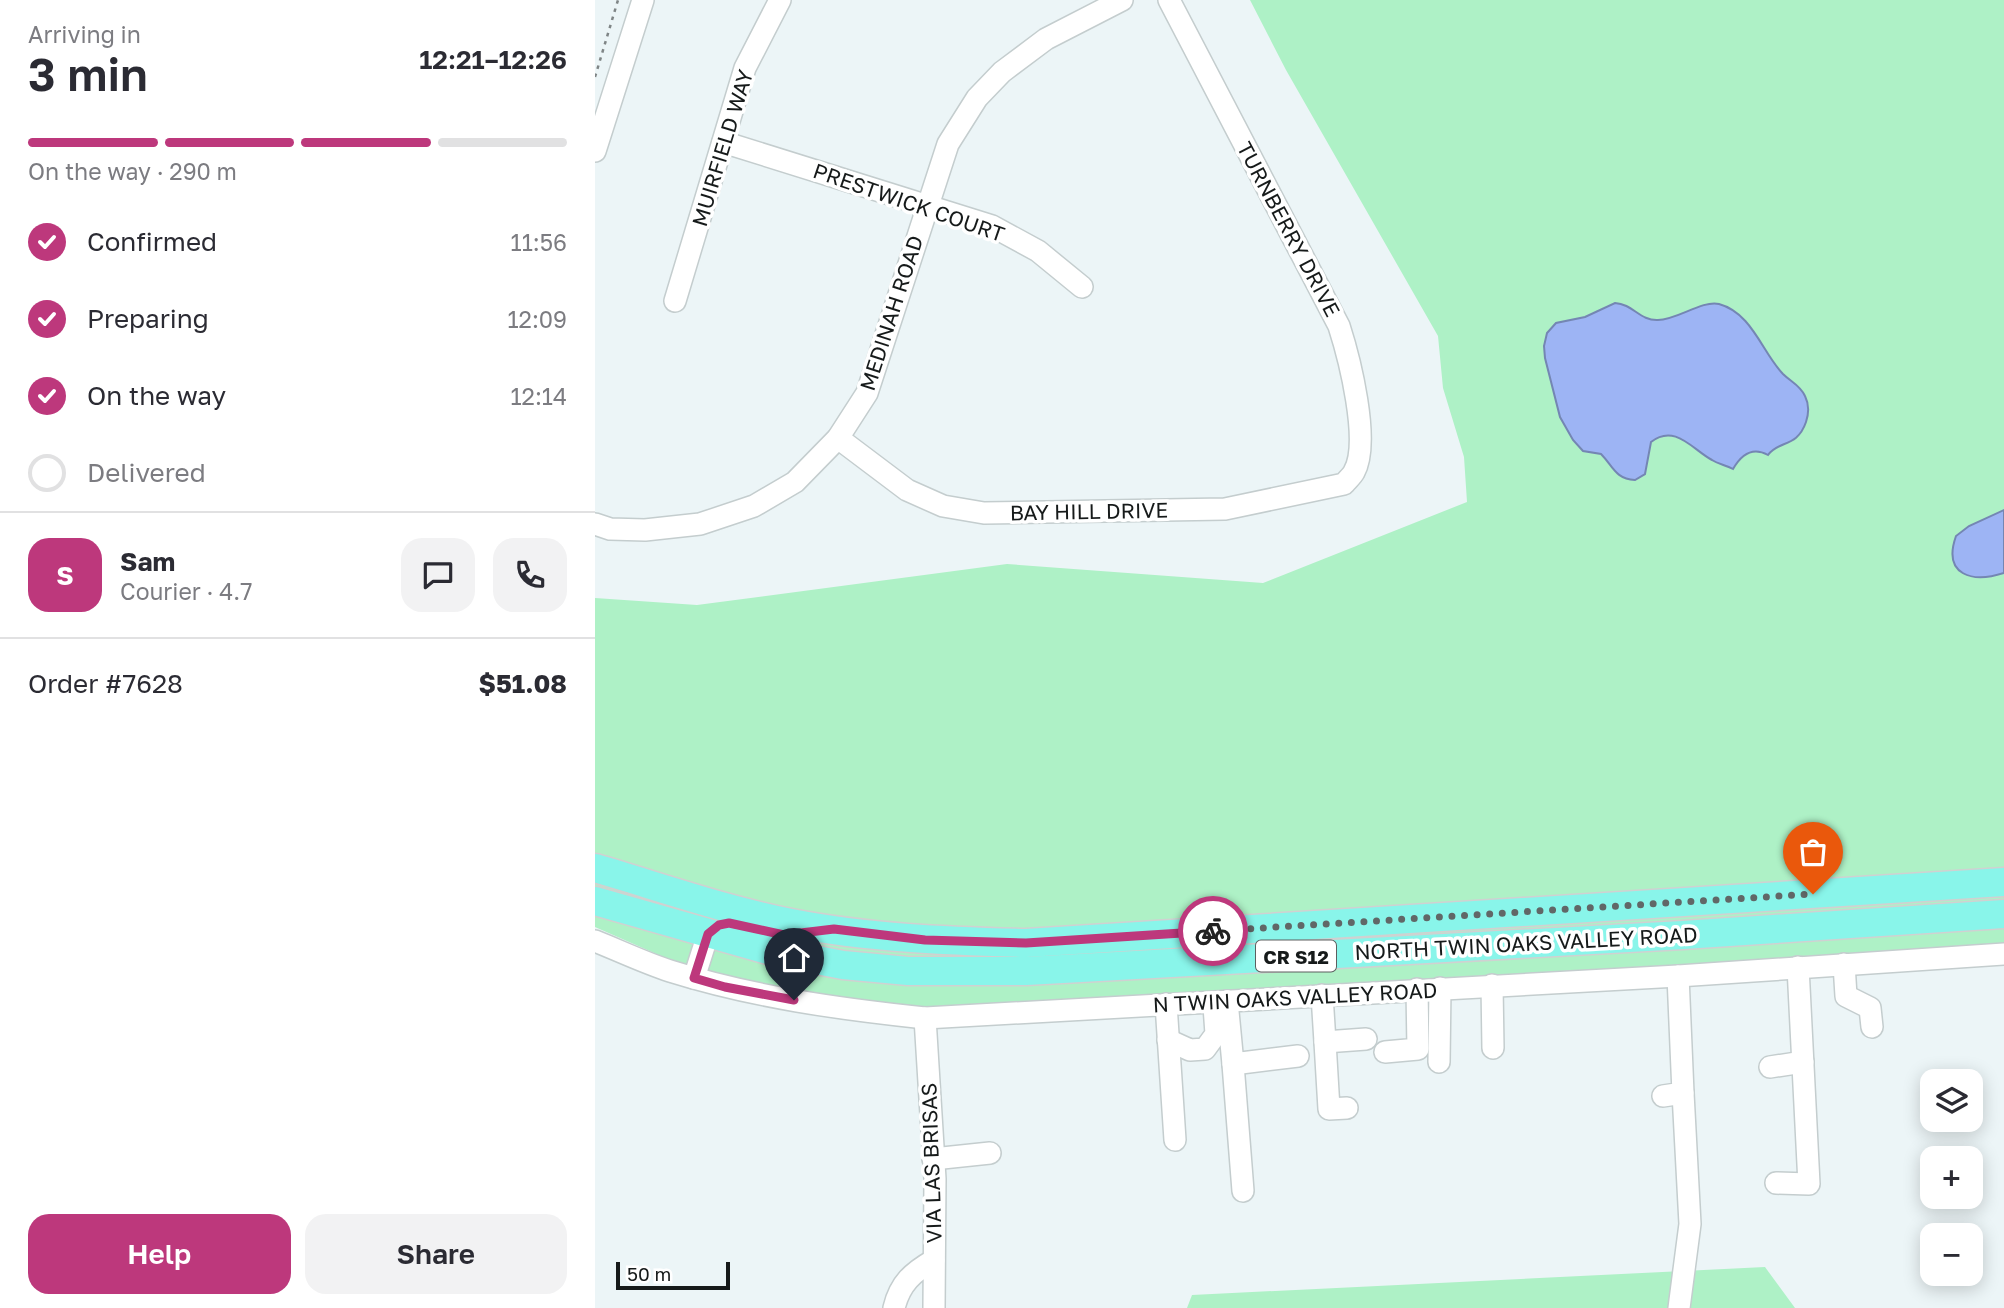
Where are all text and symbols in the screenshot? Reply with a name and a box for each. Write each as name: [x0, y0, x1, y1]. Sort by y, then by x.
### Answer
text: Arriving in: [28, 20, 141, 48]
text: 12:21–12:26: [419, 44, 567, 75]
text: 3 min: [28, 46, 148, 101]
street label: MUIRFIELD WAY: [686, 66, 758, 229]
street label: TURNBERRY DRIVE: [1232, 137, 1346, 321]
text: On the way · 290 m: [28, 157, 237, 185]
street label: PRESTWICK COURT: [810, 157, 1008, 247]
icon: check: [28, 223, 66, 261]
text: Confirmed: [87, 226, 217, 257]
text: 11:56: [511, 228, 567, 256]
street label: MEDINAH ROAD: [854, 232, 928, 394]
icon: check: [28, 300, 66, 338]
text: Preparing: [87, 303, 209, 334]
text: 12:09: [507, 305, 567, 333]
icon: check: [28, 377, 66, 415]
text: On the way: [87, 380, 226, 411]
text: 12:14: [510, 382, 567, 410]
text: Delivered: [87, 457, 206, 488]
street label: BAY HILL DRIVE: [1010, 497, 1168, 525]
button: chat: [401, 538, 475, 612]
button: phone: [493, 538, 567, 612]
text: Sam: [120, 546, 175, 577]
text: S: [56, 560, 74, 591]
text: Courier · 4.7: [120, 577, 252, 605]
text: Order #7628: [28, 668, 183, 699]
text: $51.08: [478, 668, 567, 699]
pin: [1783, 822, 1843, 894]
icon: bag: [1794, 833, 1832, 871]
courier: [1178, 896, 1248, 966]
icon: bike: [1194, 912, 1232, 950]
street label: NORTH TWIN OAKS VALLEY ROAD: [1354, 921, 1698, 965]
pin: [764, 928, 824, 1000]
icon: home: [775, 939, 813, 977]
road number: CR S12: [1256, 940, 1336, 972]
street label: N TWIN OAKS VALLEY ROAD: [1152, 977, 1438, 1017]
map controls: [1920, 1069, 1983, 1286]
button: layers: [1920, 1069, 1983, 1132]
street label: VIA LAS BRISAS: [915, 1082, 947, 1244]
button: +: [1920, 1146, 1983, 1209]
button: Help: [28, 1214, 291, 1294]
button: Share: [305, 1214, 567, 1294]
button: −: [1920, 1223, 1983, 1286]
scale bar: [616, 1259, 730, 1291]
text: 50 m: [627, 1262, 671, 1285]

